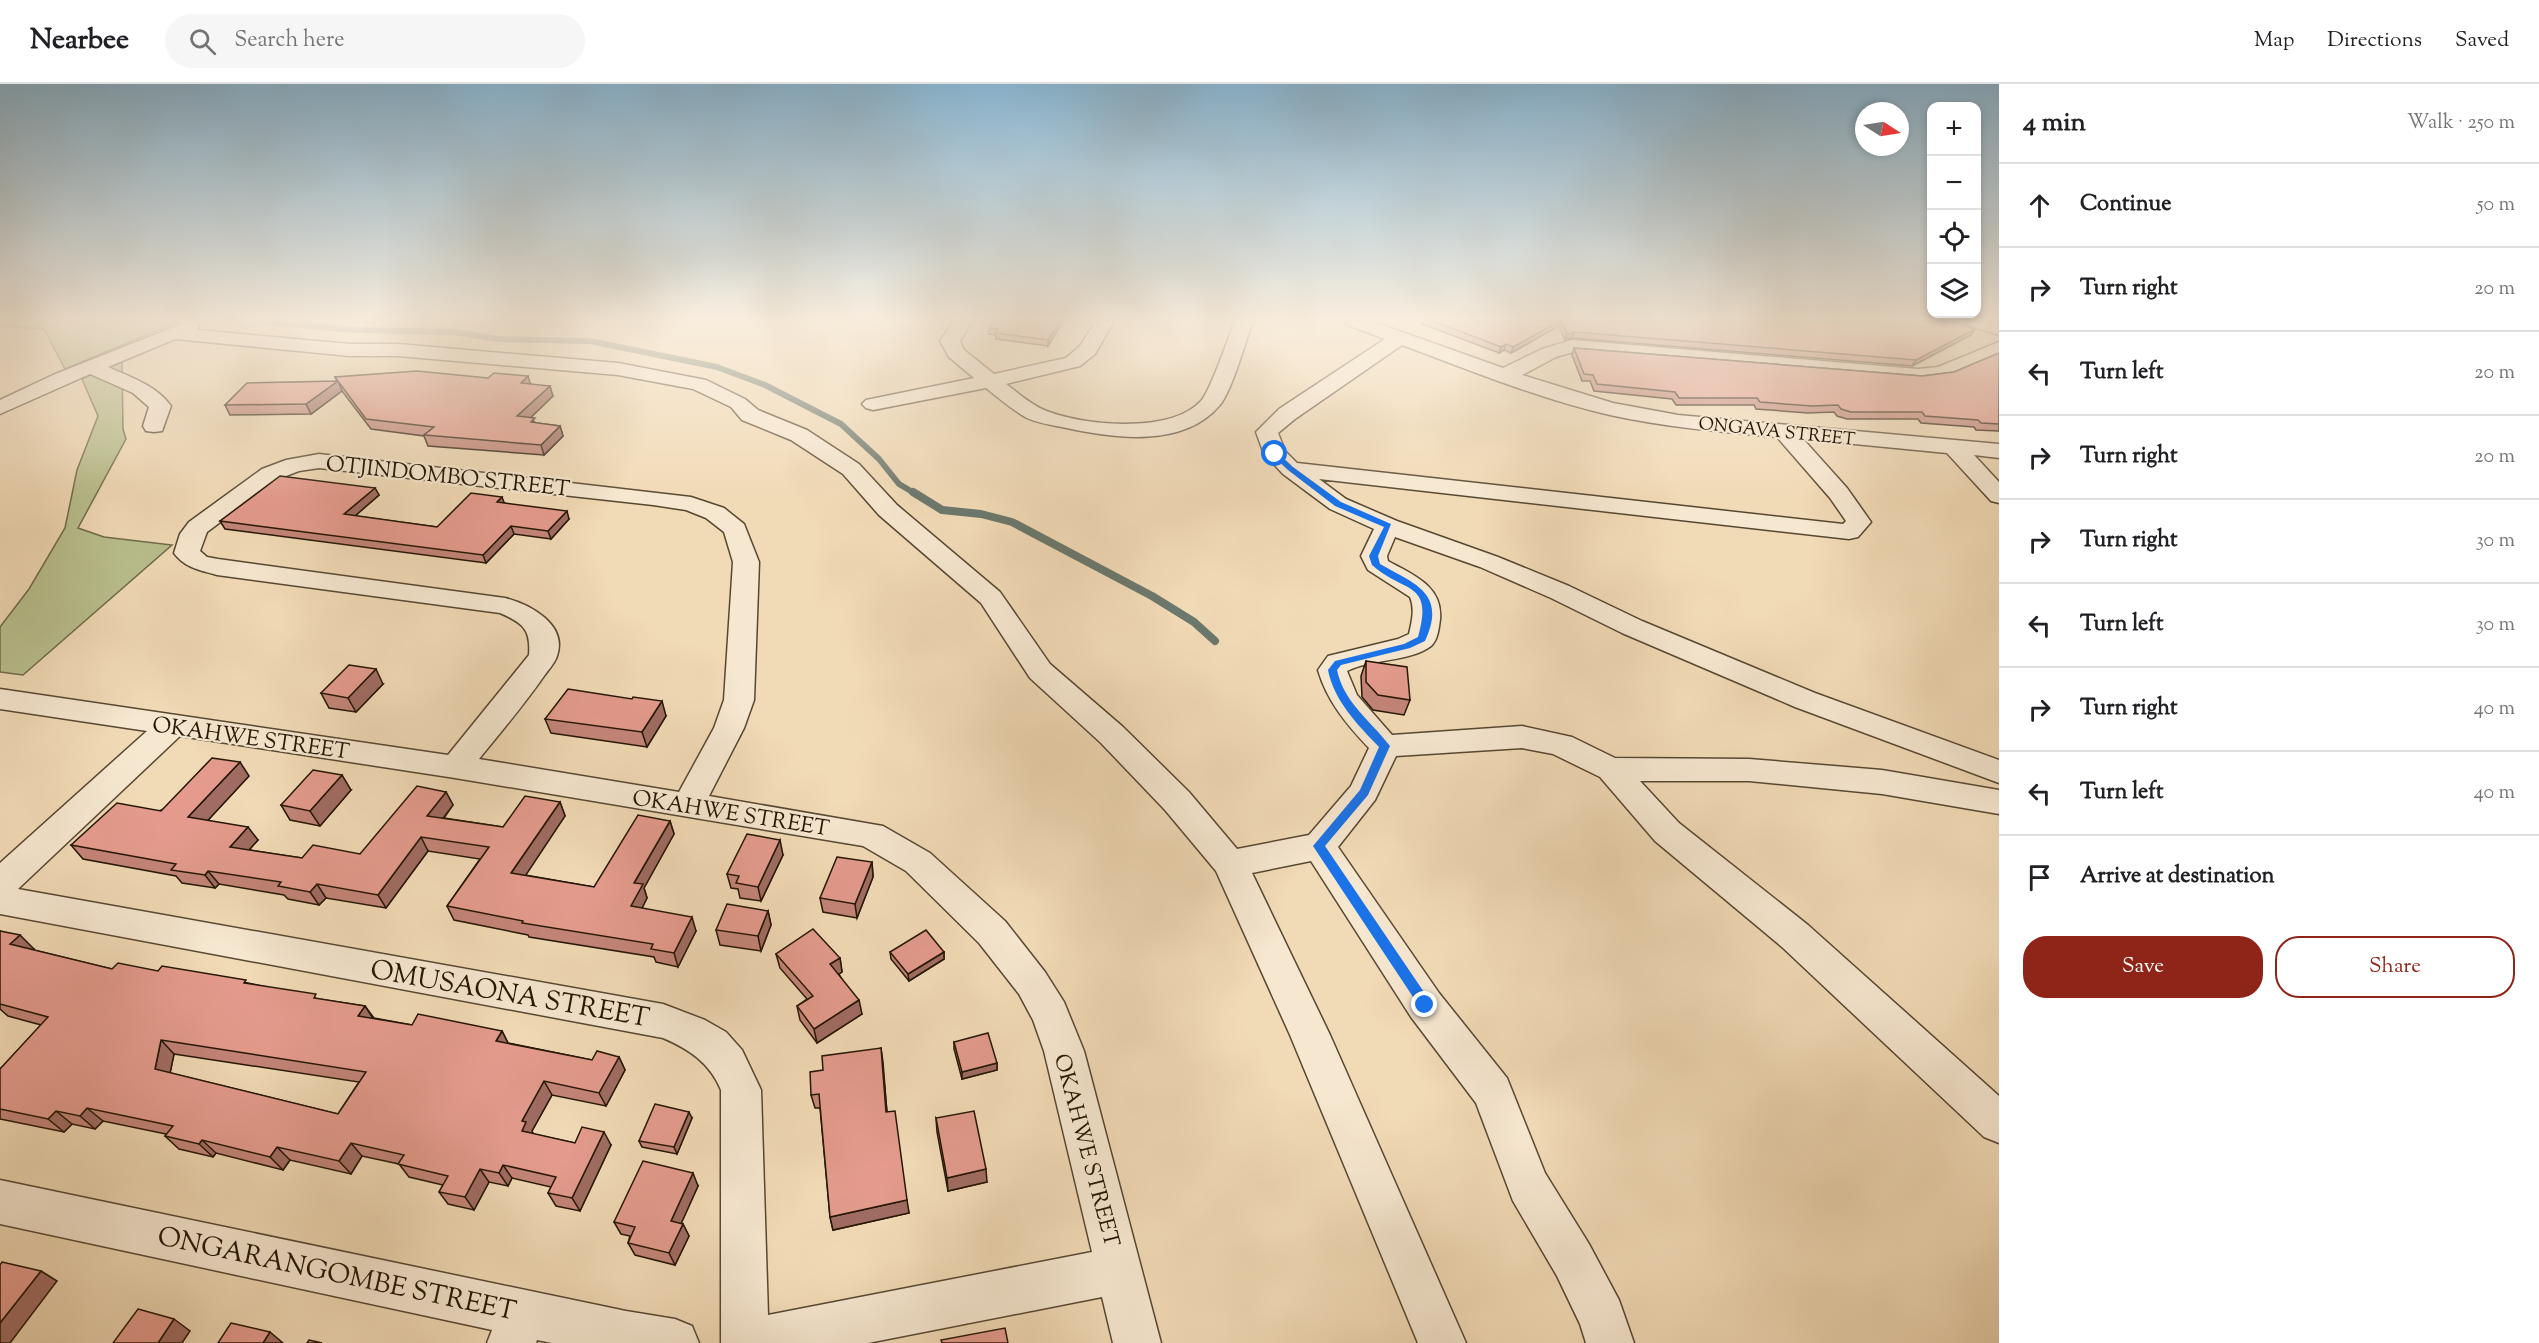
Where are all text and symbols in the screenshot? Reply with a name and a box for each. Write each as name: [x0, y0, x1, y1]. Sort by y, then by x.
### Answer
search box: [165, 14, 585, 68]
text: Nearbee: [30, 21, 129, 61]
icon: search: [186, 25, 219, 58]
text: Search here: [234, 25, 345, 57]
text: Map: [2254, 26, 2294, 56]
text: Directions: [2327, 26, 2422, 56]
text: Saved: [2455, 26, 2509, 56]
north arrow: [1855, 102, 1909, 156]
map controls: [1927, 102, 1981, 318]
button: +: [1927, 102, 1981, 156]
text: 4 min: [2023, 105, 2086, 142]
text: Walk · 250 m: [2407, 109, 2515, 138]
button: −: [1927, 156, 1981, 210]
icon: ahead: [2023, 189, 2056, 222]
text: Continue: [2080, 189, 2171, 221]
text: 50 m: [2477, 191, 2515, 220]
button: locate: [1927, 210, 1981, 264]
button: layers: [1927, 264, 1981, 318]
icon: right: [2023, 273, 2056, 306]
text: Turn right: [2080, 273, 2177, 305]
text: 20 m: [2474, 275, 2515, 304]
icon: left: [2023, 357, 2056, 390]
text: Turn left: [2080, 357, 2163, 389]
text: 20 m: [2474, 359, 2515, 388]
street label: ONGAVA STREET: [1697, 412, 1857, 454]
route start: [1261, 440, 1287, 466]
icon: right: [2023, 441, 2056, 474]
text: Turn right: [2080, 441, 2177, 473]
text: 20 m: [2474, 443, 2515, 472]
street label: OTJINDOMBO STREET: [324, 449, 572, 507]
icon: right: [2023, 525, 2056, 558]
text: Turn right: [2080, 525, 2177, 557]
text: 30 m: [2476, 527, 2515, 556]
icon: left: [2023, 609, 2056, 642]
text: Turn left: [2080, 609, 2163, 641]
text: 30 m: [2476, 611, 2515, 640]
icon: right: [2023, 693, 2056, 726]
text: Turn right: [2080, 693, 2177, 725]
text: 40 m: [2474, 695, 2515, 724]
street label: OKAHWE STREET: [150, 710, 352, 770]
icon: left: [2023, 777, 2056, 810]
text: Turn left: [2080, 777, 2163, 809]
text: 40 m: [2474, 779, 2515, 808]
street label: OKAHWE STREET: [630, 784, 832, 846]
icon: arrive: [2023, 861, 2056, 894]
text: Arrive at destination: [2080, 861, 2275, 893]
button: Save: [2023, 936, 2263, 998]
button: Share: [2275, 936, 2515, 998]
street label: OMUSAONA STREET: [367, 952, 652, 1039]
route end: [1411, 991, 1437, 1017]
street label: OKAHWE STREET: [1044, 1051, 1126, 1251]
street label: ONGARANGOMBE STREET: [154, 1218, 519, 1333]

